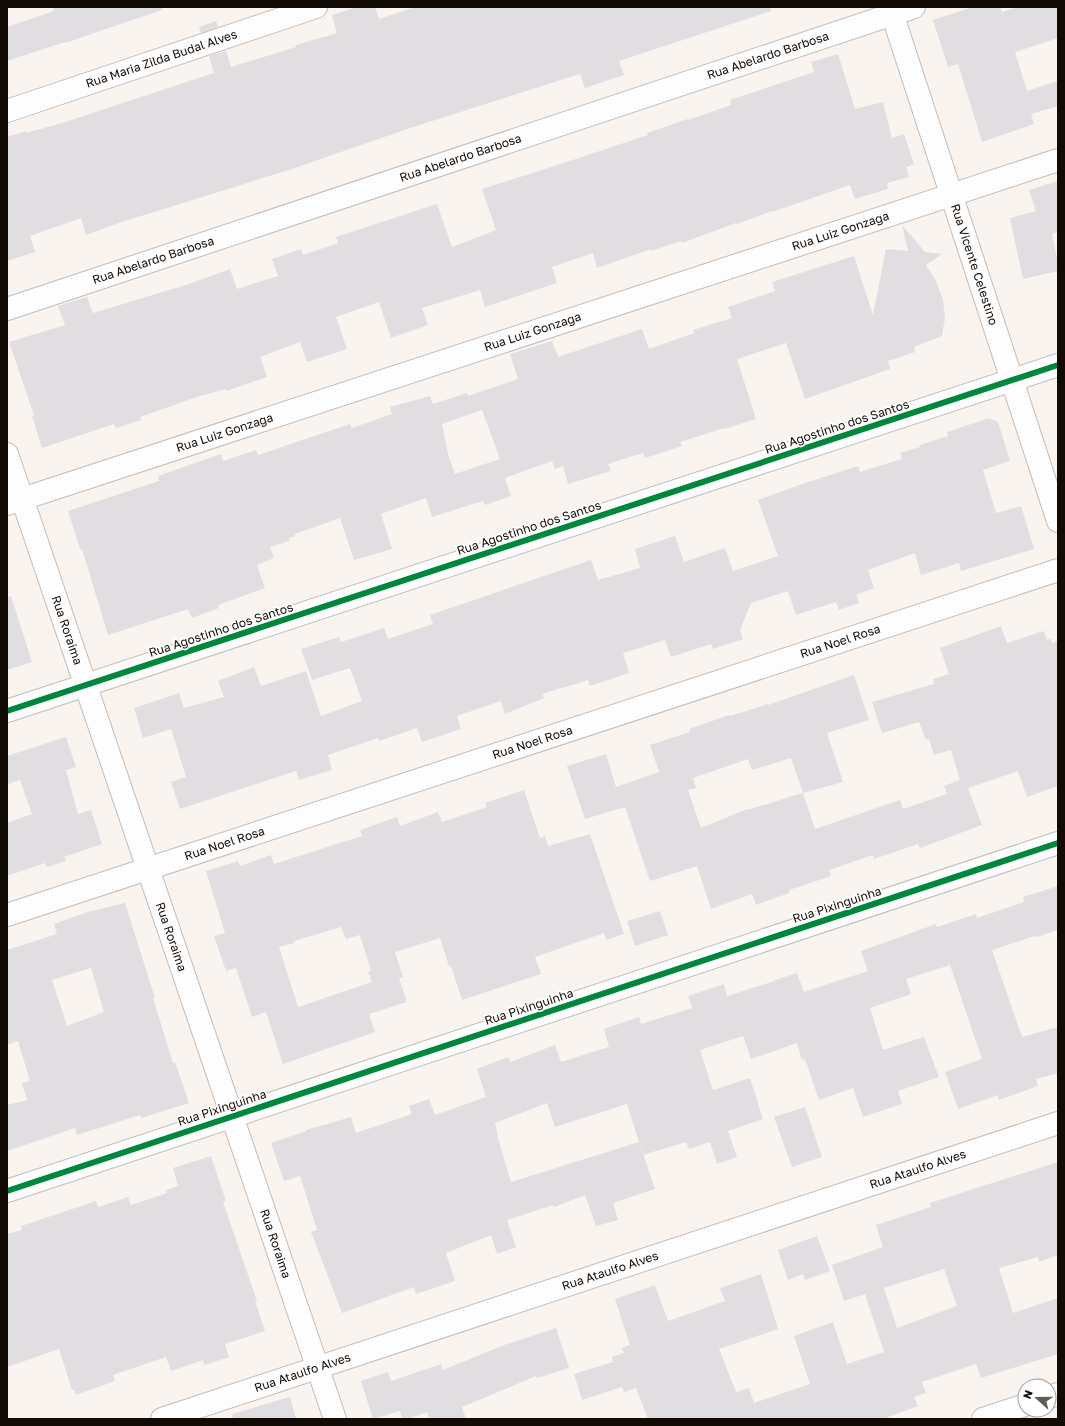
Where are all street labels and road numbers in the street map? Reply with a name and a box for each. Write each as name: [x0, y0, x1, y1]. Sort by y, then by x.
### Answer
street label: Rua Maria Zilda Budal Alves: [84, 26, 239, 91]
street label: Rua Abelardo Barbosa: [705, 28, 831, 82]
street label: Rua Abelardo Barbosa: [398, 130, 523, 185]
street label: Rua Vicente Celestino: [948, 202, 1001, 327]
street label: Rua Luiz Gonzaga: [790, 208, 891, 254]
street label: Rua Abelardo Barbosa: [90, 233, 216, 287]
street label: Rua Luiz Gonzaga: [482, 309, 583, 354]
street label: Rua Agostinho dos Santos: [763, 396, 911, 457]
street label: Rua Luiz Gonzaga: [174, 409, 275, 455]
street label: Rua Agostinho dos Santos: [455, 497, 603, 558]
street label: Rua Roraima: [49, 593, 86, 667]
street label: Rua Agostinho dos Santos: [147, 599, 295, 660]
street label: Rua Noel Rosa: [798, 621, 882, 661]
street label: Rua Noel Rosa: [490, 722, 574, 762]
street label: Rua Noel Rosa: [182, 823, 266, 863]
street label: Rua Pixinguinha: [790, 883, 883, 926]
street label: Rua Roraima: [153, 900, 190, 973]
street label: Rua Pixinguinha: [482, 985, 575, 1028]
street label: Rua Pixinguinha: [175, 1086, 268, 1129]
street label: Rua Ataulfo Alves: [867, 1146, 968, 1192]
street label: Rua Roraima: [257, 1207, 295, 1280]
street label: Rua Ataulfo Alves: [560, 1248, 660, 1293]
street label: Rua Ataulfo Alves: [252, 1349, 353, 1395]

